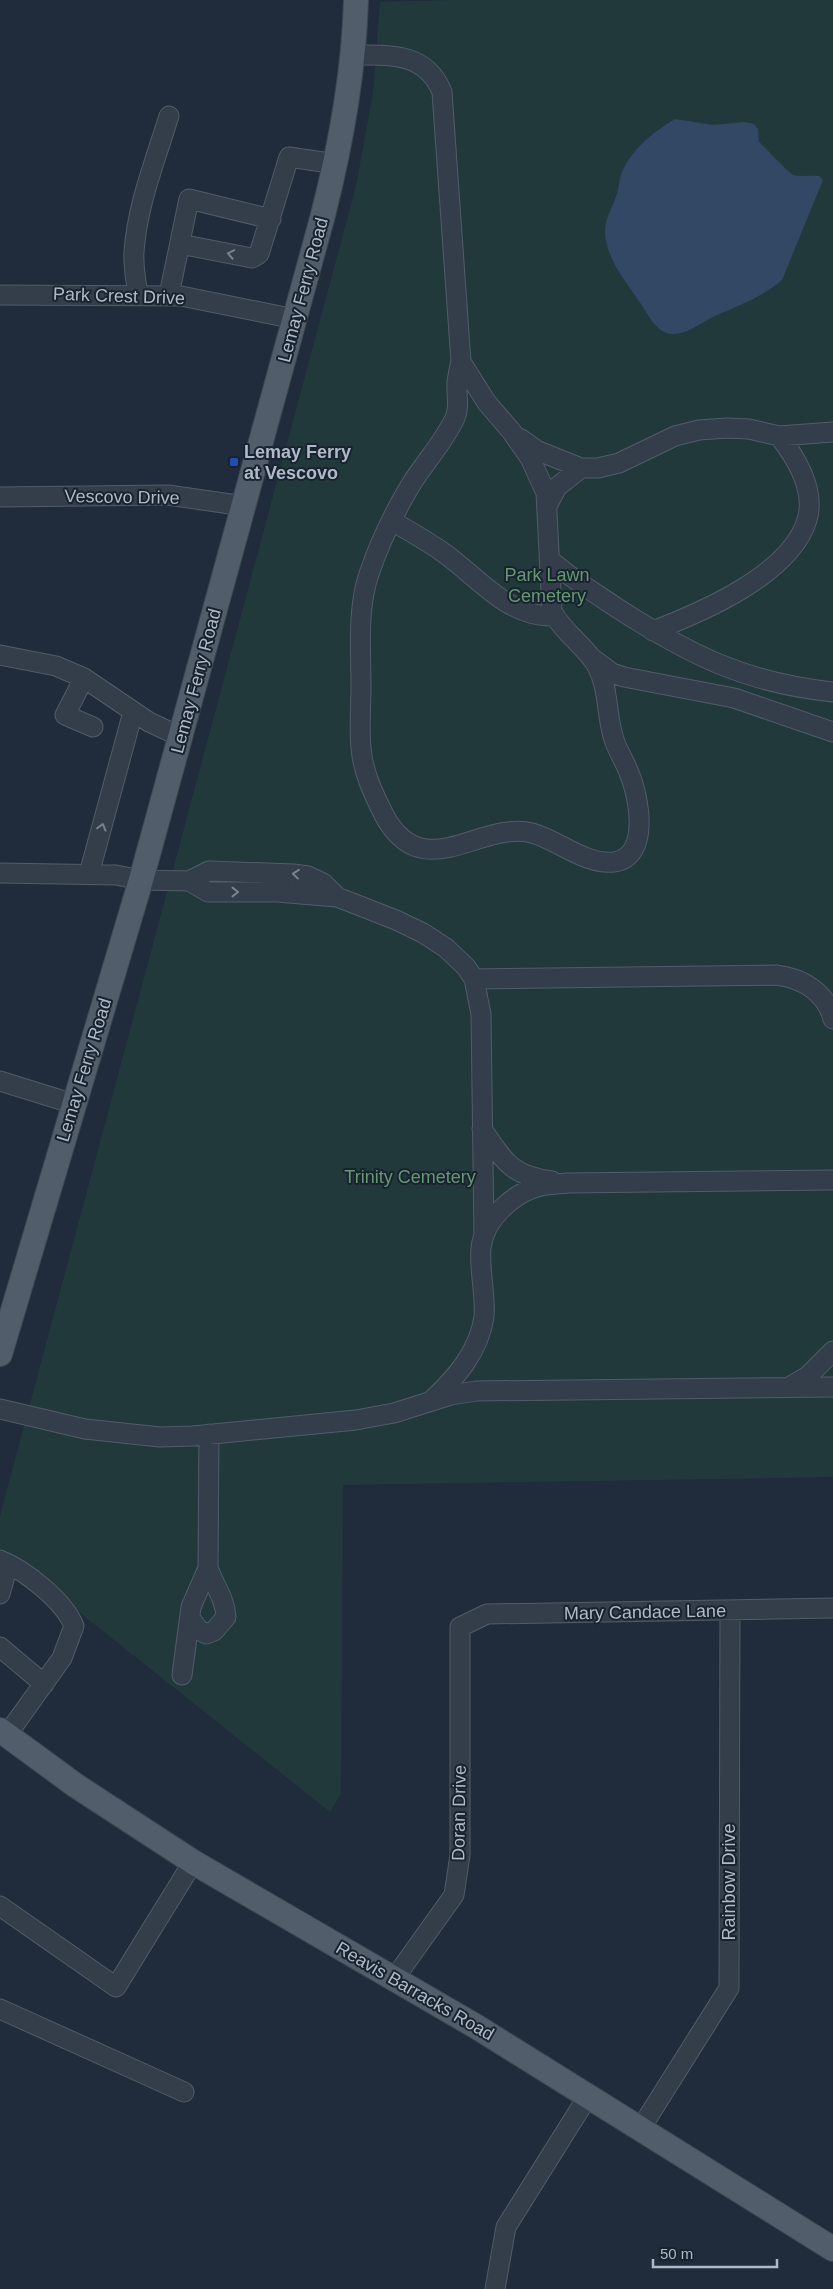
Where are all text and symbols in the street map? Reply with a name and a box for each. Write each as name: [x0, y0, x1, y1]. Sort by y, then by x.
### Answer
street label: Lemay Ferry Road: [274, 215, 332, 365]
one-way arrow: [227, 249, 236, 260]
street label: Park Crest Drive: [53, 284, 185, 308]
place label: Lemay Ferry at Vescovo: [244, 442, 351, 483]
marker: Lemay Ferry at Vescovo: [228, 456, 240, 468]
street label: Vescovo Drive: [64, 486, 180, 508]
park label: Park Lawn Cemetery: [504, 565, 590, 606]
street label: Lemay Ferry Road: [167, 606, 225, 756]
one-way arrow: [96, 823, 107, 832]
one-way arrow: [292, 869, 300, 880]
one-way arrow: [231, 887, 239, 897]
street label: Lemay Ferry Road: [53, 996, 115, 1144]
park label: Trinity Cemetery: [344, 1167, 476, 1187]
street label: Mary Candace Lane: [564, 1601, 726, 1623]
street label: Doran Drive: [448, 1765, 470, 1861]
street label: Rainbow Drive: [719, 1823, 739, 1941]
street label: Reavis Barracks Road: [332, 1938, 498, 2044]
scale bar: [653, 2236, 777, 2268]
text: 50 m: [660, 2245, 693, 2262]

